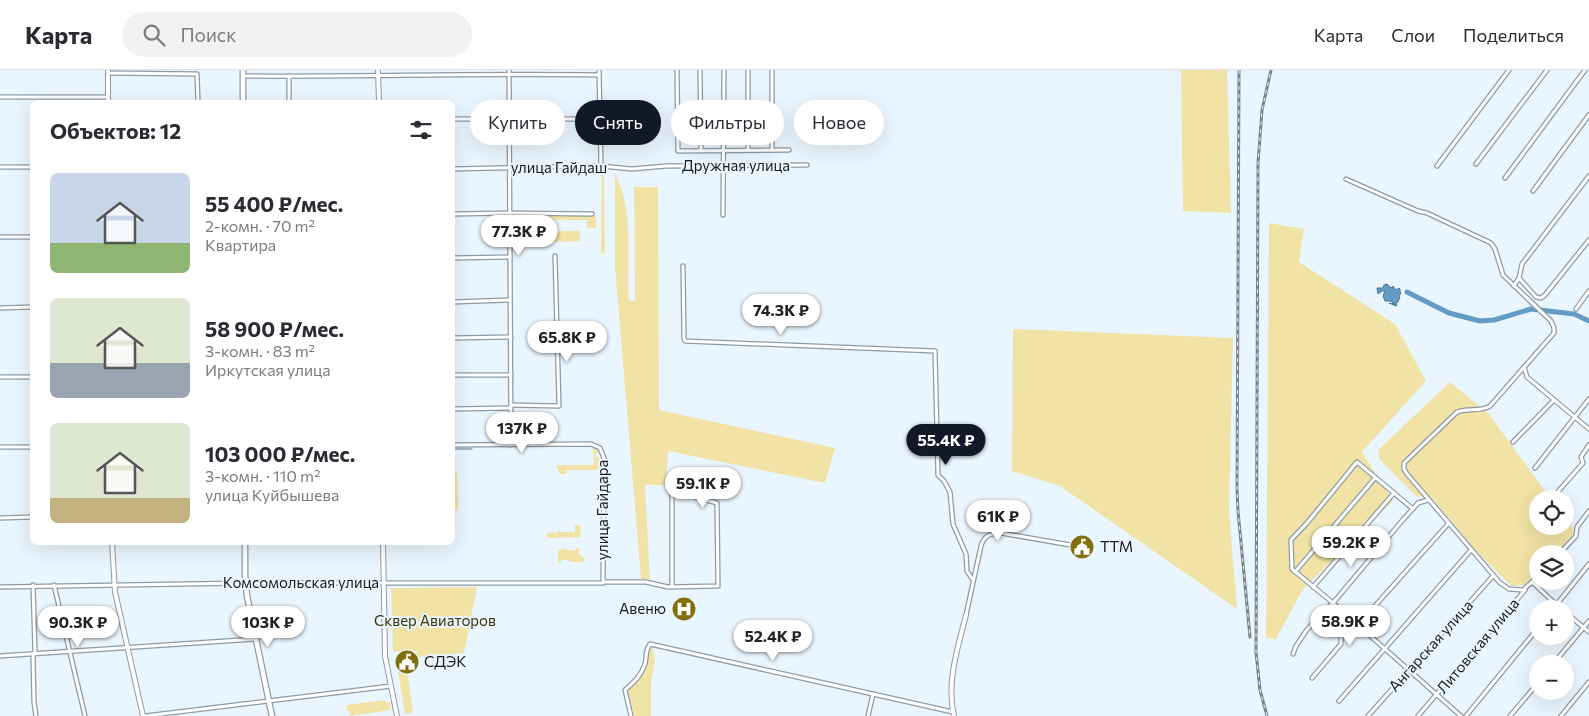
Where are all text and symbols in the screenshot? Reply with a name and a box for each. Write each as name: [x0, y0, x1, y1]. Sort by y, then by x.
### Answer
search box: [122, 12, 472, 57]
text: Карта: [25, 20, 92, 49]
icon: search: [140, 21, 168, 49]
text: Поиск: [180, 23, 236, 46]
text: Карта: [1314, 24, 1363, 46]
text: Слои: [1391, 24, 1435, 46]
text: Поделиться: [1463, 24, 1564, 46]
chip: Купить: [470, 100, 565, 145]
chip: Снять: [575, 100, 661, 145]
chip: Фильтры: [671, 100, 784, 145]
chip: Новое: [794, 100, 884, 145]
icon: filters: [407, 116, 435, 144]
text: Объектов: 12: [50, 118, 181, 143]
street label: Дружная улица: [682, 156, 790, 174]
street label: улица Гайдаш: [511, 158, 607, 176]
text: 55 400 ₽/мес.: [205, 191, 343, 216]
icon: home: [90, 193, 150, 253]
pin: 77.3K ₽: [473, 214, 565, 257]
text: 2-комн. · 70 m²: [205, 216, 315, 235]
text: 77.3K ₽: [492, 221, 546, 240]
text: Квартира: [205, 235, 276, 254]
pin: 74.3K ₽: [735, 294, 827, 336]
text: 74.3K ₽: [753, 300, 809, 319]
text: 58 900 ₽/мес.: [205, 316, 344, 341]
icon: home: [90, 318, 150, 378]
pin: 65.8K ₽: [521, 320, 613, 363]
text: 65.8K ₽: [538, 327, 596, 346]
text: 3-комн. · 83 m²: [205, 341, 315, 360]
text: Иркутская улица: [205, 360, 331, 379]
pin: 137K ₽: [481, 412, 563, 454]
text: 137K ₽: [497, 418, 547, 437]
pin: 55.4K ₽: [900, 424, 992, 466]
text: 55.4K ₽: [917, 430, 975, 449]
text: 103 000 ₽/мес.: [205, 441, 355, 466]
icon: home: [90, 443, 150, 503]
street label: улица Гайдара: [593, 460, 611, 560]
text: 3-комн. · 110 m²: [205, 466, 320, 485]
pin: 59.1K ₽: [657, 466, 749, 509]
text: 59.1K ₽: [676, 473, 730, 492]
text: улица Куйбышева: [205, 485, 339, 504]
map controls: [1529, 490, 1574, 700]
button: locate: [1529, 490, 1574, 535]
pin: 61K ₽: [963, 500, 1033, 542]
text: 61K ₽: [977, 506, 1019, 525]
pin: 59.2K ₽: [1305, 526, 1397, 568]
text: 59.2K ₽: [1322, 532, 1380, 551]
public building icon: ТТМ: [1069, 534, 1095, 560]
place label: ТТМ: [1100, 537, 1133, 555]
button: layers: [1529, 545, 1574, 590]
street label: Комсомольская улица: [223, 573, 379, 591]
street label: Литовская улица: [1432, 594, 1522, 697]
hospital icon: Авеню: [671, 596, 697, 622]
street label: Ангарская улица: [1384, 596, 1476, 695]
place label: Авеню: [619, 599, 666, 617]
button: +: [1529, 600, 1574, 645]
pin: 58.9K ₽: [1304, 604, 1396, 647]
pin: 90.3K ₽: [32, 606, 124, 648]
pin: 103K ₽: [227, 606, 309, 648]
park label: Сквер Авиаторов: [374, 611, 496, 629]
text: 58.9K ₽: [1321, 611, 1379, 630]
text: 90.3K ₽: [49, 612, 107, 631]
text: 103K ₽: [242, 612, 294, 631]
pin: 52.4K ₽: [727, 620, 819, 662]
text: 52.4K ₽: [744, 626, 802, 645]
public building icon: СДЭК: [394, 649, 420, 675]
place label: СДЭК: [424, 652, 466, 670]
button: −: [1529, 655, 1574, 700]

